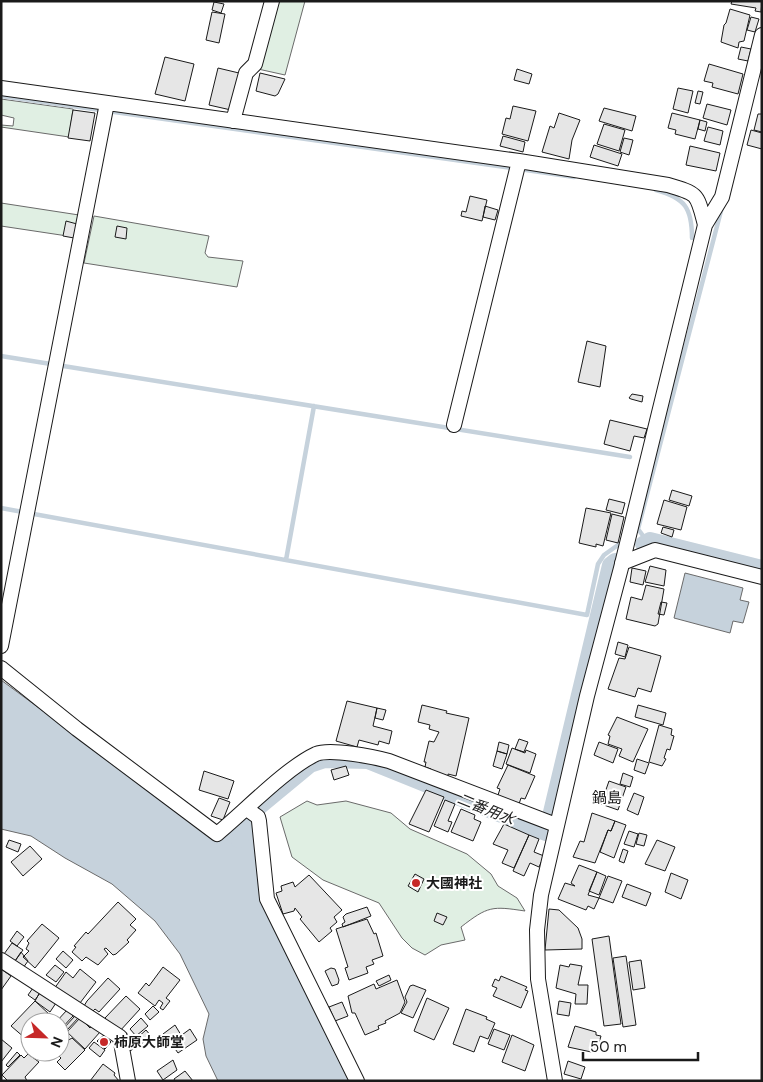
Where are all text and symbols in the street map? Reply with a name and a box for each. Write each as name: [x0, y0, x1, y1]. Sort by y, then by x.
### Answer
water label: 二番用水: [454, 788, 519, 830]
district label: 鍋島: [592, 788, 622, 808]
place label: 大國神社: [426, 874, 482, 892]
marker: 大國神社: [410, 877, 422, 889]
north arrow: [20, 1012, 70, 1062]
scale bar: [583, 1030, 698, 1062]
place label: 柿原大師堂: [114, 1033, 184, 1051]
text: N: [47, 1034, 67, 1050]
marker: 柿原大師堂: [98, 1036, 110, 1048]
text: 50 m: [590, 1037, 627, 1057]

